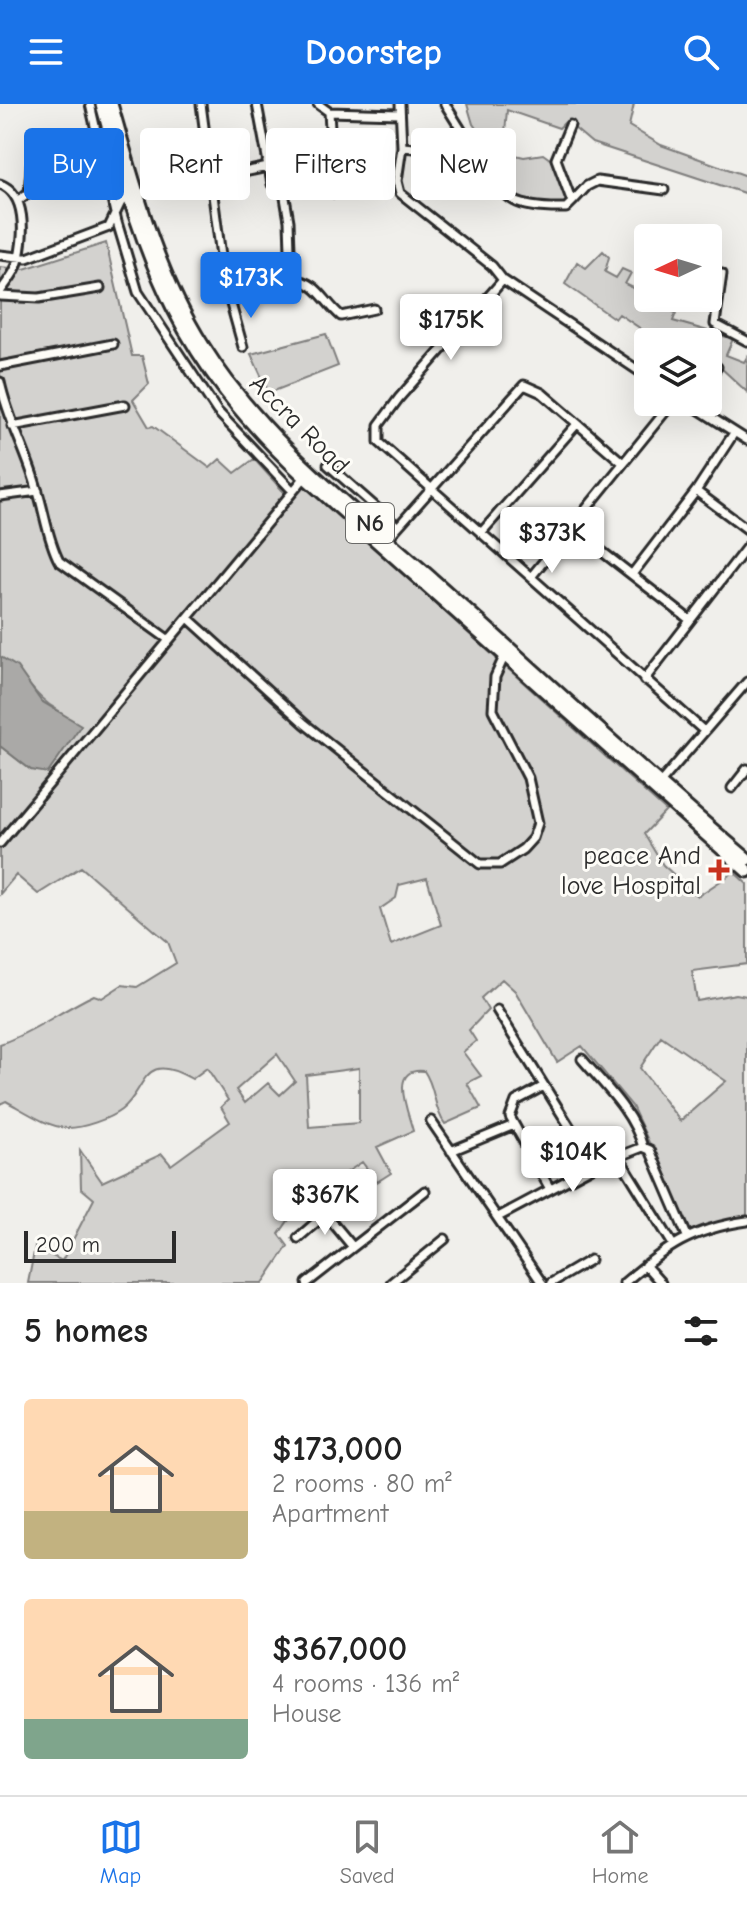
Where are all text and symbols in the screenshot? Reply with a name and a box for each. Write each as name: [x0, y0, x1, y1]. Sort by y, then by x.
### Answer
icon: menu: [24, 30, 68, 74]
icon: search: [679, 30, 723, 74]
text: Doorstep: [305, 32, 442, 73]
chip: Buy: [24, 128, 124, 200]
chip: Rent: [140, 128, 250, 200]
chip: Filters: [266, 128, 395, 200]
chip: New: [411, 128, 516, 200]
north arrow: [634, 224, 722, 312]
map controls: [634, 224, 722, 416]
pin: $173K: [195, 252, 307, 320]
text: $173K: [218, 263, 284, 293]
pin: $175K: [395, 294, 507, 362]
text: $175K: [418, 305, 484, 335]
button: layers: [634, 328, 722, 416]
street label: Accra Road: [243, 369, 355, 481]
road number: N6: [346, 503, 394, 543]
pin: $373K: [496, 507, 608, 575]
text: $373K: [518, 518, 586, 548]
place label: peace And love Hospital: [561, 841, 701, 901]
marker: peace And love Hospital: [708, 859, 730, 881]
pin: $104K: [517, 1126, 629, 1194]
text: $104K: [539, 1137, 607, 1167]
pin: $367K: [269, 1169, 381, 1237]
text: $367K: [291, 1180, 359, 1210]
scale bar: [24, 1227, 176, 1263]
text: 200 m: [36, 1232, 100, 1258]
icon: filters: [679, 1309, 723, 1353]
text: 5 homes: [24, 1311, 148, 1351]
text: $173,000: [272, 1429, 403, 1469]
icon: home: [88, 1431, 184, 1527]
text: 2 rooms · 80 m²: [272, 1469, 452, 1499]
text: Apartment: [272, 1499, 388, 1529]
text: $367,000: [272, 1629, 407, 1669]
icon: home: [88, 1631, 184, 1727]
text: 4 rooms · 136 m²: [272, 1669, 459, 1699]
text: House: [272, 1699, 342, 1729]
tab: Map: [99, 1815, 143, 1889]
tab: Saved: [340, 1815, 395, 1889]
tab: Home: [592, 1815, 648, 1889]

